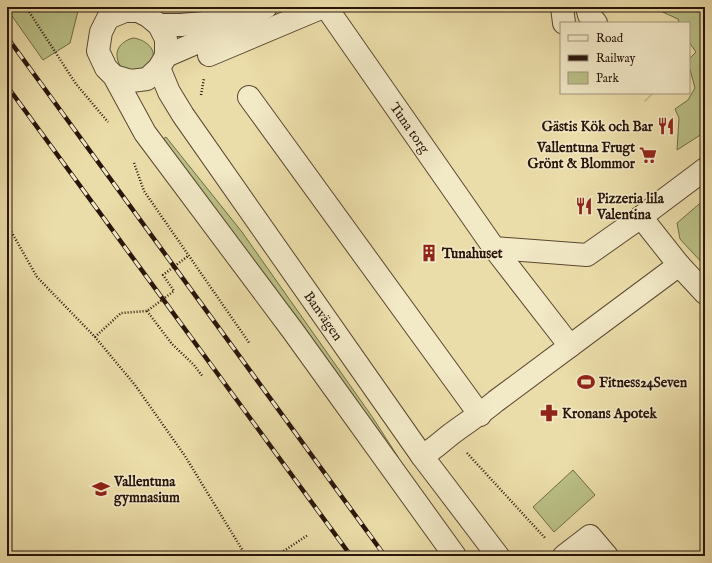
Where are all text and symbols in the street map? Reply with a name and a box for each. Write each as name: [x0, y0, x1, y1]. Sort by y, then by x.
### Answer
legend: [560, 22, 690, 94]
text: Road: [596, 31, 624, 46]
text: Railway: [596, 51, 635, 66]
text: Park: [596, 71, 619, 86]
street label: Tuna torg: [385, 99, 433, 157]
restaurant icon: Gästis Kök och Bar: [656, 116, 676, 136]
place label: Gästis Kök och Bar: [542, 118, 654, 136]
place label: Vallentuna Frugt Grönt & Blommor: [528, 139, 636, 173]
supermarket icon: Vallentuna Frugt Grönt & Blommor: [638, 145, 658, 165]
place label: Pizzeria lila Valentina: [596, 190, 665, 224]
restaurant icon: Pizzeria lila Valentina: [574, 196, 594, 216]
building icon: Tunahuset: [419, 243, 439, 263]
place label: Tunahuset: [441, 245, 503, 263]
street label: Banvägen: [299, 288, 347, 345]
sports icon: Fitness24Seven: [576, 372, 596, 392]
place label: Fitness24Seven: [599, 374, 688, 392]
pharmacy icon: Kronans Apotek: [539, 403, 559, 423]
place label: Kronans Apotek: [562, 405, 658, 423]
place label: Vallentuna gymnasium: [113, 473, 180, 507]
school or university icon: Vallentuna gymnasium: [91, 479, 111, 499]

